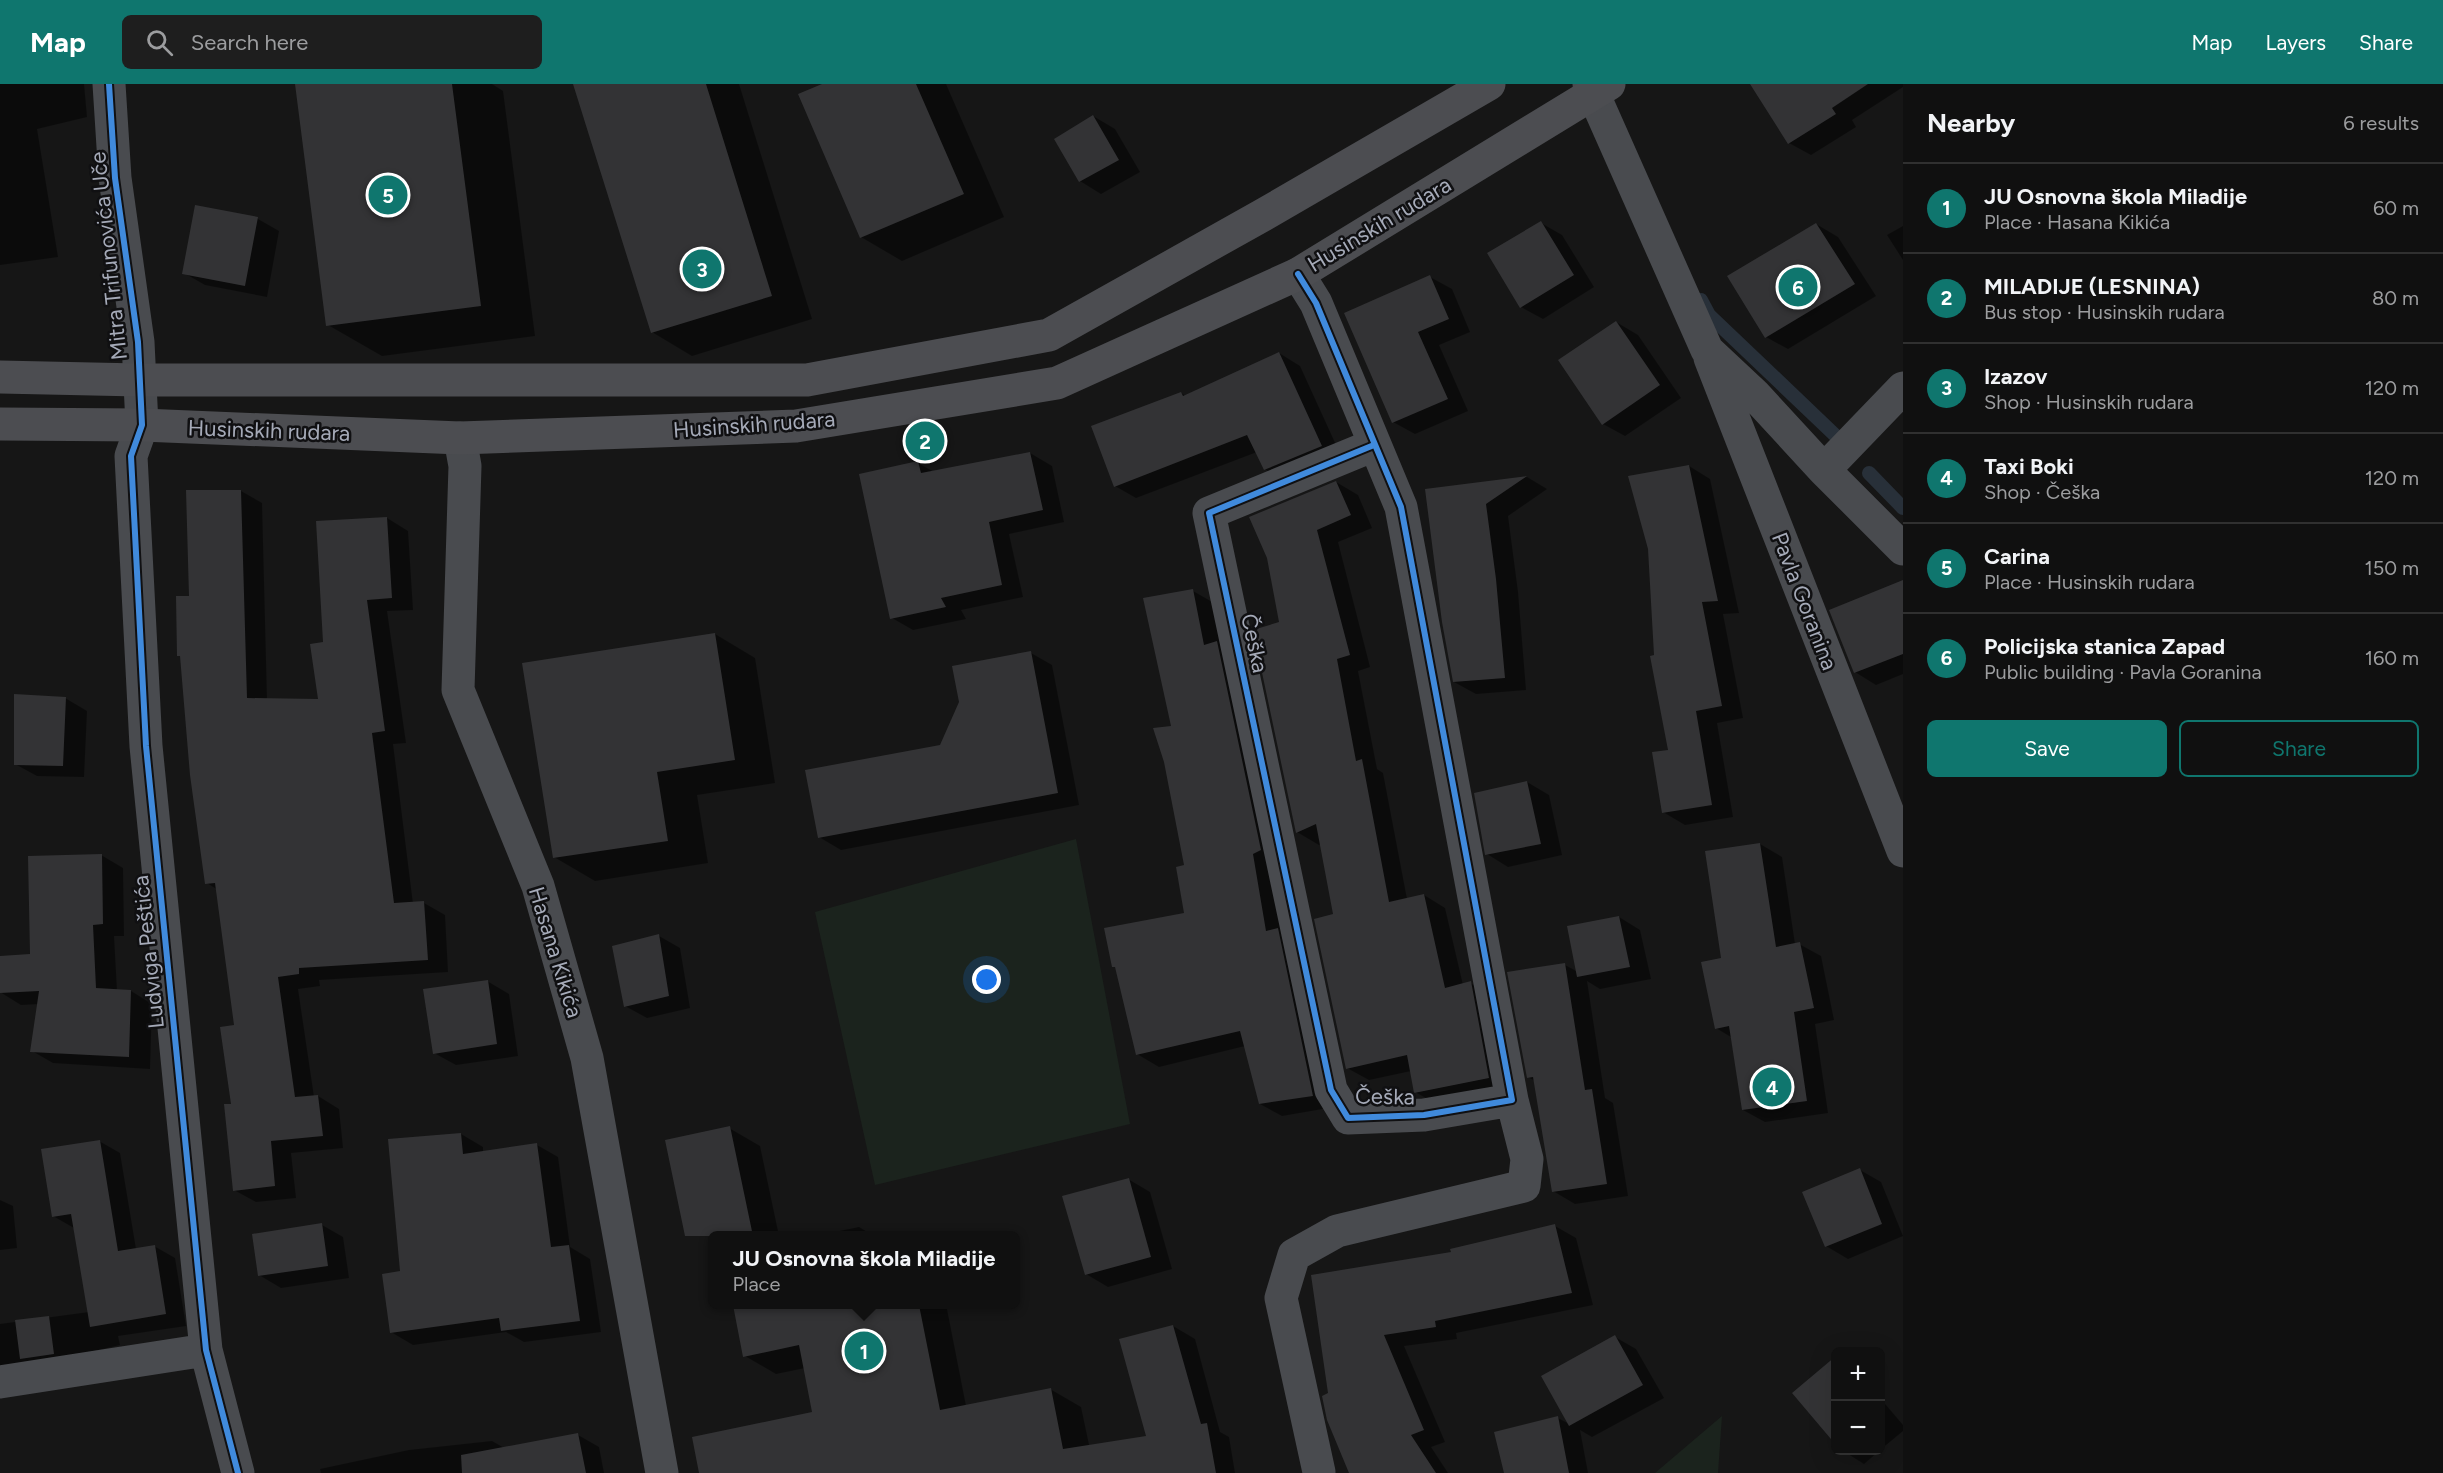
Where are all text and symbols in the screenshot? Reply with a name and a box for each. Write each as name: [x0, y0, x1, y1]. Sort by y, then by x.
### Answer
search box: [122, 15, 542, 69]
text: Map: [30, 25, 86, 59]
icon: search: [143, 26, 176, 59]
text: Search here: [191, 29, 308, 56]
text: Map: [2192, 30, 2232, 55]
text: Layers: [2265, 30, 2326, 55]
text: Share: [2359, 30, 2413, 55]
text: Nearby: [1927, 107, 2015, 139]
text: 6 results: [2343, 111, 2419, 135]
street label: Mitra Trifunovića Uče: [84, 150, 133, 362]
street label: Husinskih rudara: [1303, 171, 1456, 278]
pin: 5: [368, 172, 408, 218]
text: JU Osnovna škola Miladije: [1984, 183, 2247, 210]
text: 1: [1942, 196, 1951, 220]
text: 60 m: [2373, 196, 2419, 220]
text: Place · Hasana Kikića: [1984, 210, 2170, 234]
pin: 3: [682, 246, 722, 291]
pin: 6: [1778, 264, 1818, 310]
text: MILADIJE (LESNINA): [1984, 273, 2200, 300]
text: 2: [1941, 286, 1952, 310]
text: 80 m: [2372, 286, 2419, 310]
text: Bus stop · Husinskih rudara: [1984, 300, 2225, 324]
text: Izazov: [1984, 363, 2048, 390]
text: 3: [1941, 376, 1952, 400]
text: 120 m: [2365, 376, 2419, 400]
text: Shop · Husinskih rudara: [1984, 390, 2194, 414]
street label: Husinskih rudara: [672, 405, 836, 444]
street label: Husinskih rudara: [187, 414, 351, 447]
pin: 2: [906, 418, 944, 464]
text: Taxi Boki: [1984, 453, 2074, 480]
text: 4: [1940, 466, 1953, 490]
text: 120 m: [2365, 466, 2419, 490]
text: Shop · Češka: [1984, 480, 2100, 504]
street label: Pavla Goranina: [1766, 528, 1843, 674]
text: Carina: [1984, 543, 2050, 570]
text: 5: [1941, 556, 1952, 580]
text: 150 m: [2364, 556, 2419, 580]
text: Place · Husinskih rudara: [1984, 570, 2195, 594]
street label: Češka: [1235, 611, 1274, 675]
text: Policijska stanica Zapad: [1984, 633, 2225, 660]
text: 6: [1941, 646, 1952, 670]
text: 160 m: [2365, 646, 2419, 670]
text: Public building · Pavla Goranina: [1984, 660, 2262, 684]
button: Save: [1927, 720, 2167, 777]
button: Share: [2179, 720, 2419, 777]
street label: Ludviga Peštića: [127, 874, 170, 1030]
street label: Hasana Kikića: [523, 883, 588, 1021]
your location: [972, 965, 1001, 994]
pin: 4: [1752, 1064, 1792, 1110]
street label: Češka: [1355, 1082, 1415, 1111]
popup: [708, 1231, 1020, 1309]
text: JU Osnovna škola Miladije: [732, 1245, 996, 1272]
text: Place: [732, 1272, 780, 1296]
pin: 1: [844, 1328, 884, 1374]
map controls: [1831, 1347, 1885, 1455]
button: +: [1831, 1347, 1885, 1401]
button: −: [1831, 1401, 1885, 1455]

